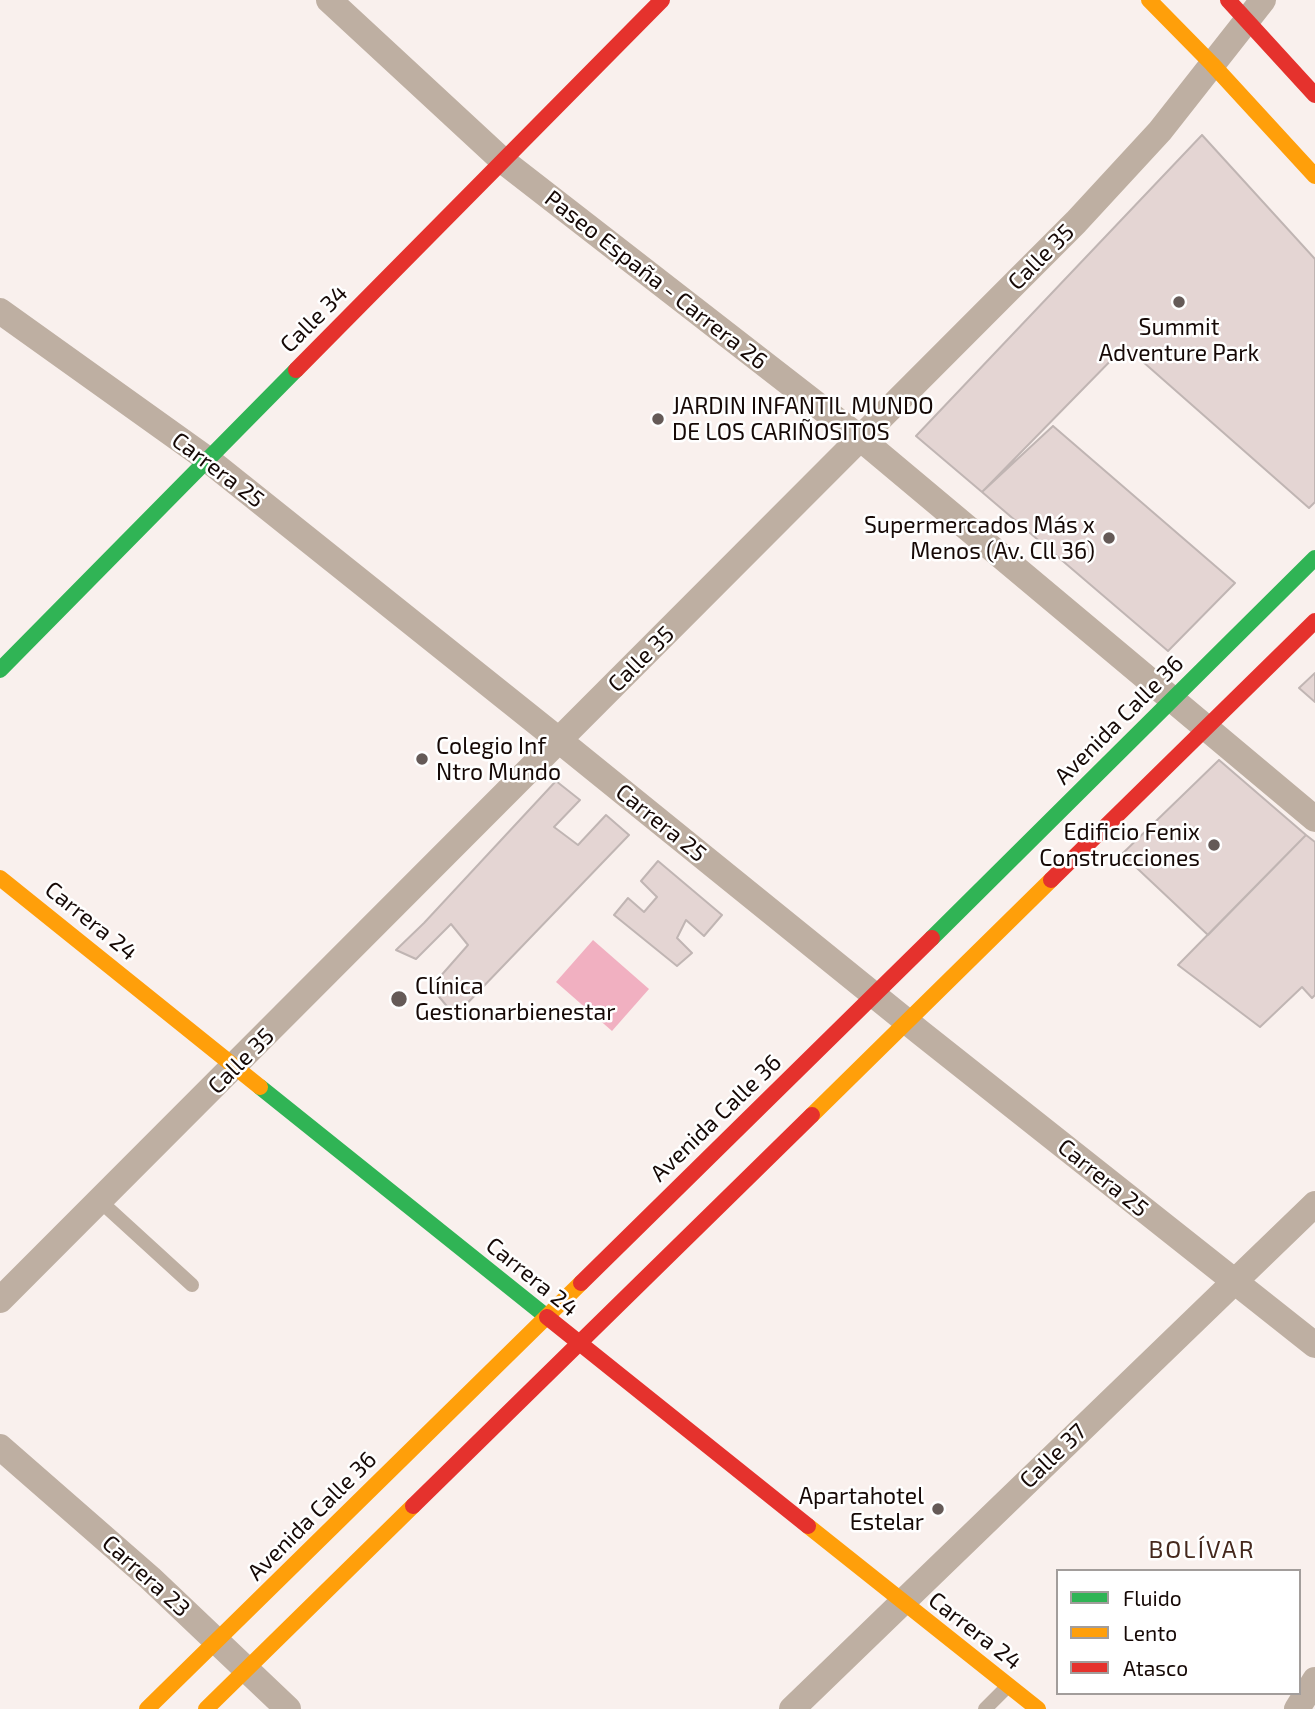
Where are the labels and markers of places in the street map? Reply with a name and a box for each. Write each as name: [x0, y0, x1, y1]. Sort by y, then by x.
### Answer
marker: Summit Adventure Park: [1171, 294, 1187, 310]
place label: Summit Adventure Park: [1099, 313, 1259, 367]
place label: JARDIN INFANTIL MUNDO DE LOS CARIÑOSITOS: [672, 392, 934, 446]
marker: JARDIN INFANTIL MUNDO DE LOS CARIÑOSITOS: [650, 411, 666, 427]
place label: Supermercados Más x Menos (Av. Cll 36): [864, 511, 1095, 565]
marker: Supermercados Más x Menos (Av. Cll 36): [1101, 530, 1117, 546]
place label: Colegio Inf Ntro Mundo: [436, 732, 561, 786]
marker: Colegio Inf Ntro Mundo: [414, 751, 430, 767]
place label: Edificio Fenix Construcciones: [1039, 818, 1200, 872]
marker: Edificio Fenix Construcciones: [1206, 837, 1222, 853]
place label: Clínica Gestionarbienestar: [415, 972, 615, 1026]
marker: Clínica Gestionarbienestar: [389, 989, 409, 1009]
place label: Apartahotel Estelar: [799, 1482, 924, 1536]
marker: Apartahotel Estelar: [930, 1501, 946, 1517]

